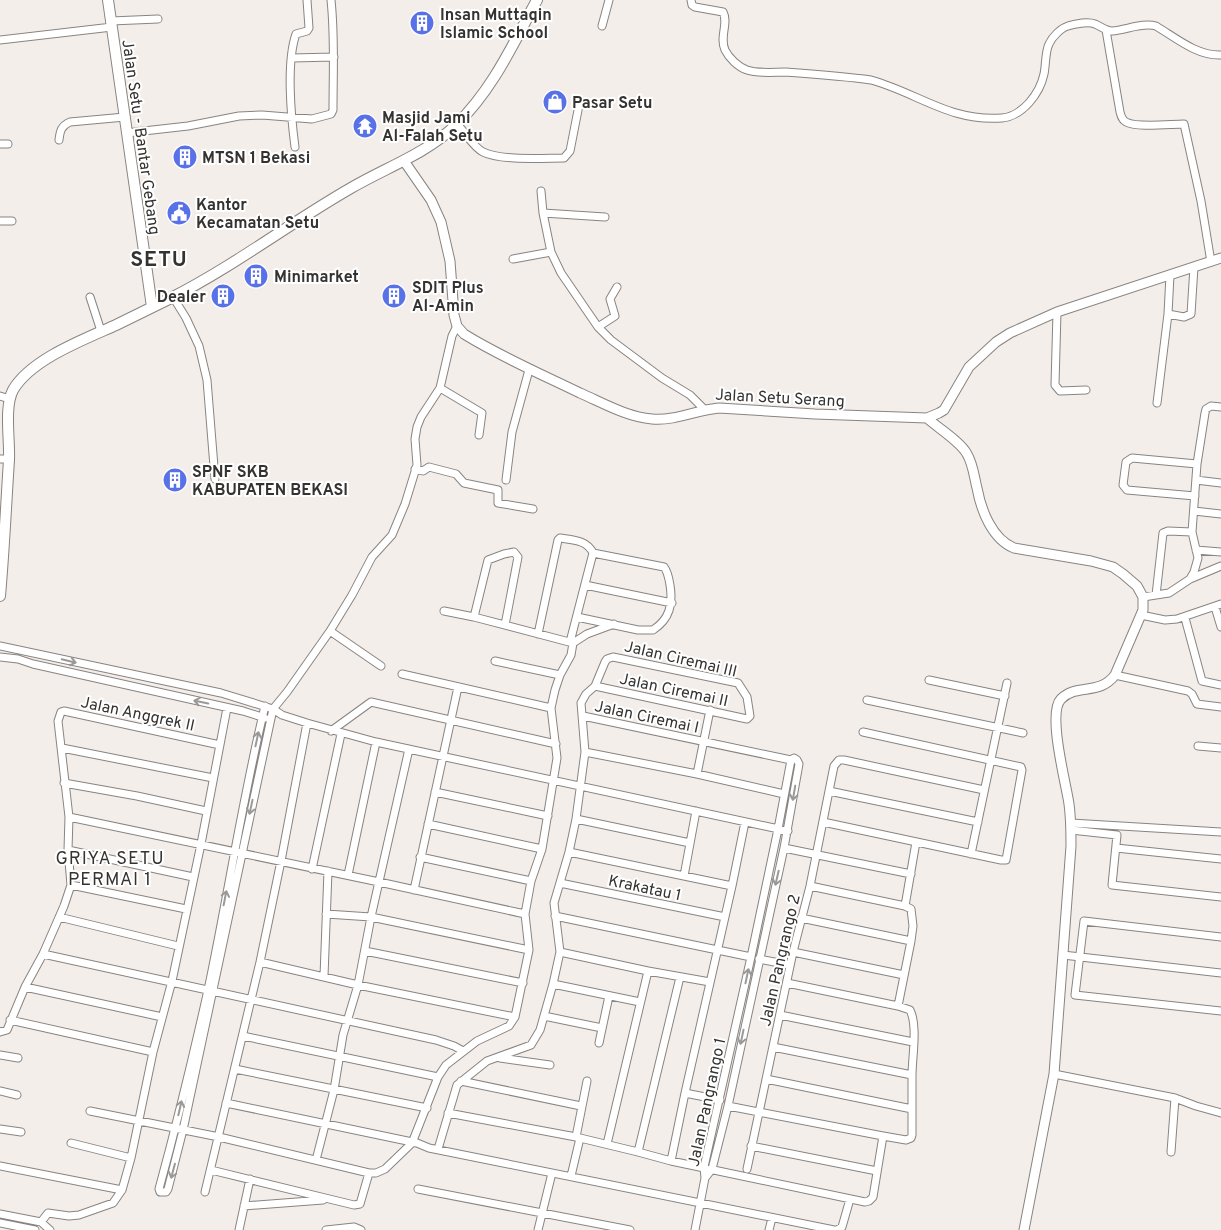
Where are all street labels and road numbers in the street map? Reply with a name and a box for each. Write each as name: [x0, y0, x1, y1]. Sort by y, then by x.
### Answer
street label: Jalan Setu - Bantar Gebang: [116, 38, 164, 236]
street label: Jalan Setu Serang: [715, 386, 845, 412]
street label: Jalan Ciremai III: [622, 637, 739, 683]
street label: Jalan Ciremai II: [617, 670, 730, 712]
street label: Jalan Anggrek II: [79, 693, 196, 737]
street label: Jalan Ciremai I: [593, 697, 701, 739]
street label: Krakatau 1: [606, 871, 683, 906]
street label: Jalan Pangrango 2: [756, 893, 806, 1028]
street label: Jalan Pangrango 1: [685, 1036, 731, 1168]

